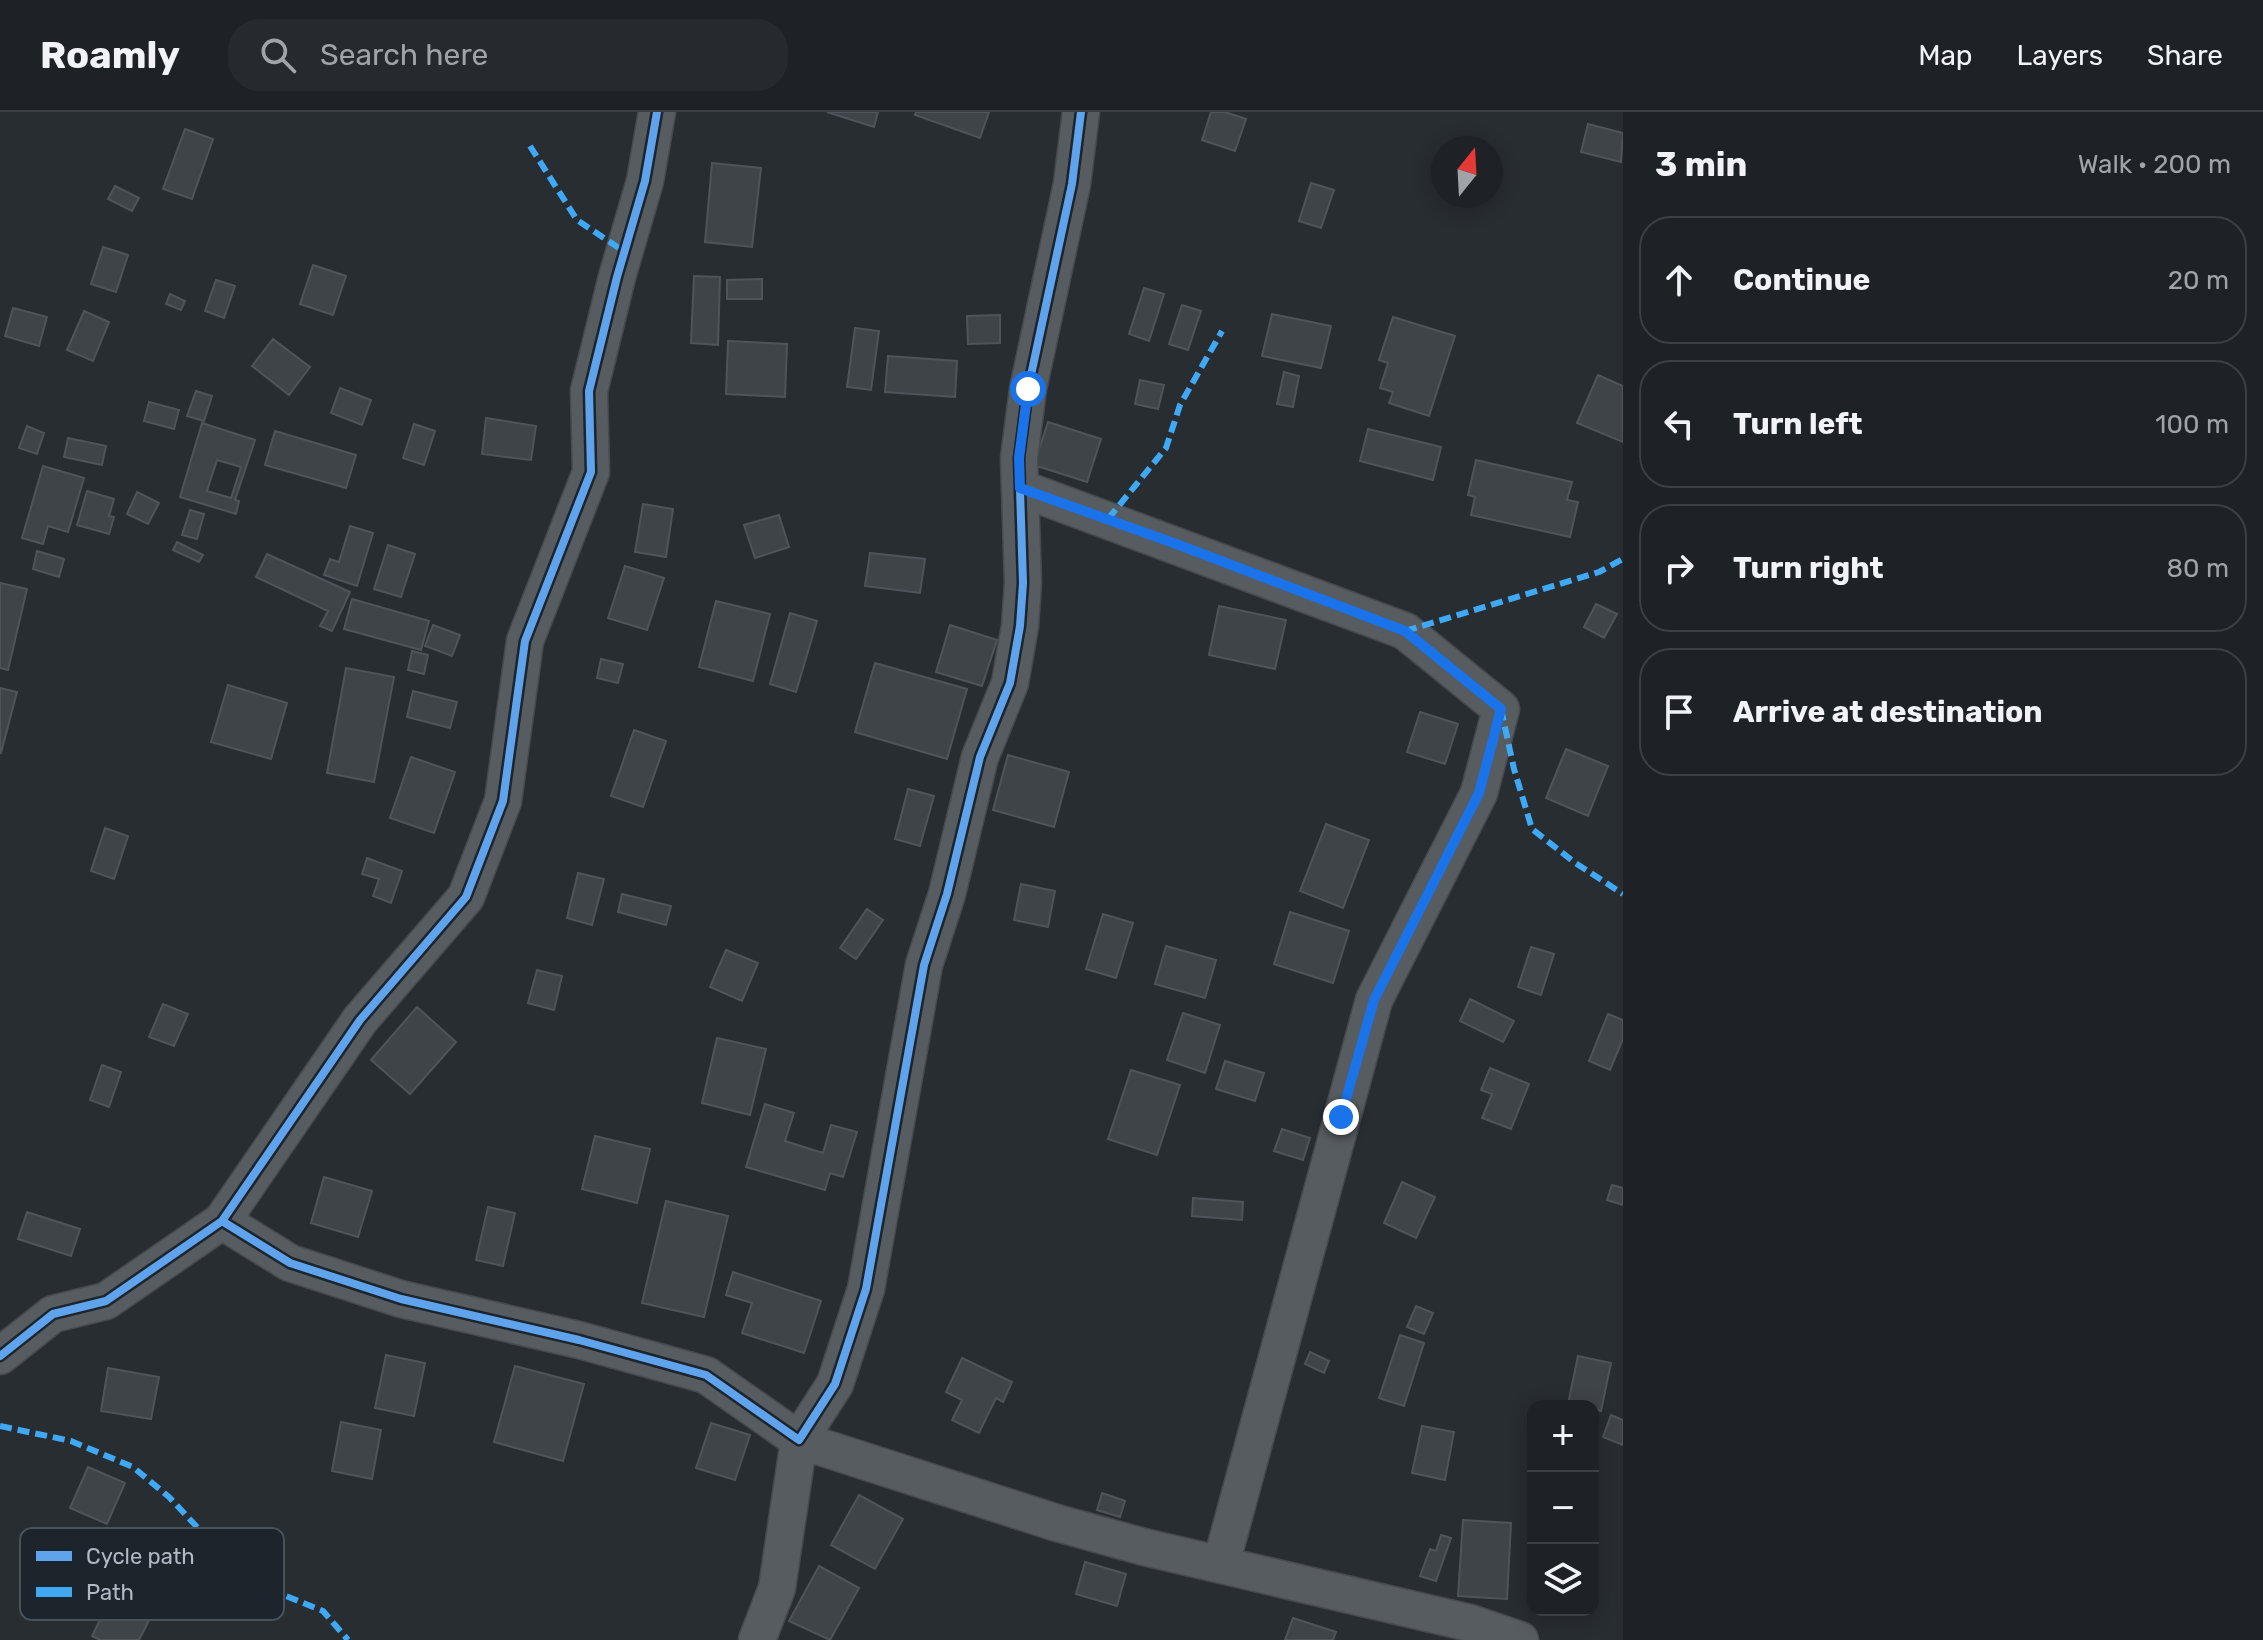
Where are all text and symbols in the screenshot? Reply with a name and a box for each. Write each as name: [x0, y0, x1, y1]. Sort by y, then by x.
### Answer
search box: [228, 19, 788, 91]
text: Roamly: [40, 32, 180, 78]
icon: search: [256, 33, 300, 77]
text: Search here: [320, 37, 488, 73]
text: Map: [1918, 39, 1973, 72]
text: Layers: [2017, 39, 2103, 72]
text: Share: [2147, 39, 2223, 72]
north arrow: [1431, 136, 1503, 208]
text: 3 min: [1655, 144, 1747, 185]
text: Walk · 200 m: [2078, 149, 2231, 180]
icon: ahead: [1657, 258, 1701, 302]
text: Continue: [1733, 262, 1870, 298]
text: 20 m: [2168, 265, 2229, 296]
route start: [1010, 371, 1046, 407]
icon: left: [1657, 402, 1701, 446]
text: Turn left: [1733, 406, 1863, 442]
text: 100 m: [2155, 409, 2229, 440]
icon: right: [1657, 546, 1701, 590]
text: Turn right: [1733, 550, 1884, 586]
text: 80 m: [2166, 553, 2229, 584]
icon: arrive: [1657, 690, 1701, 734]
text: Arrive at destination: [1733, 694, 2043, 730]
route end: [1323, 1099, 1359, 1135]
map controls: [1527, 1400, 1599, 1616]
button: +: [1527, 1400, 1599, 1472]
button: −: [1527, 1472, 1599, 1544]
legend: [20, 1528, 284, 1620]
text: Cycle path: [86, 1543, 195, 1570]
button: layers: [1527, 1544, 1599, 1616]
text: Path: [86, 1579, 134, 1606]

